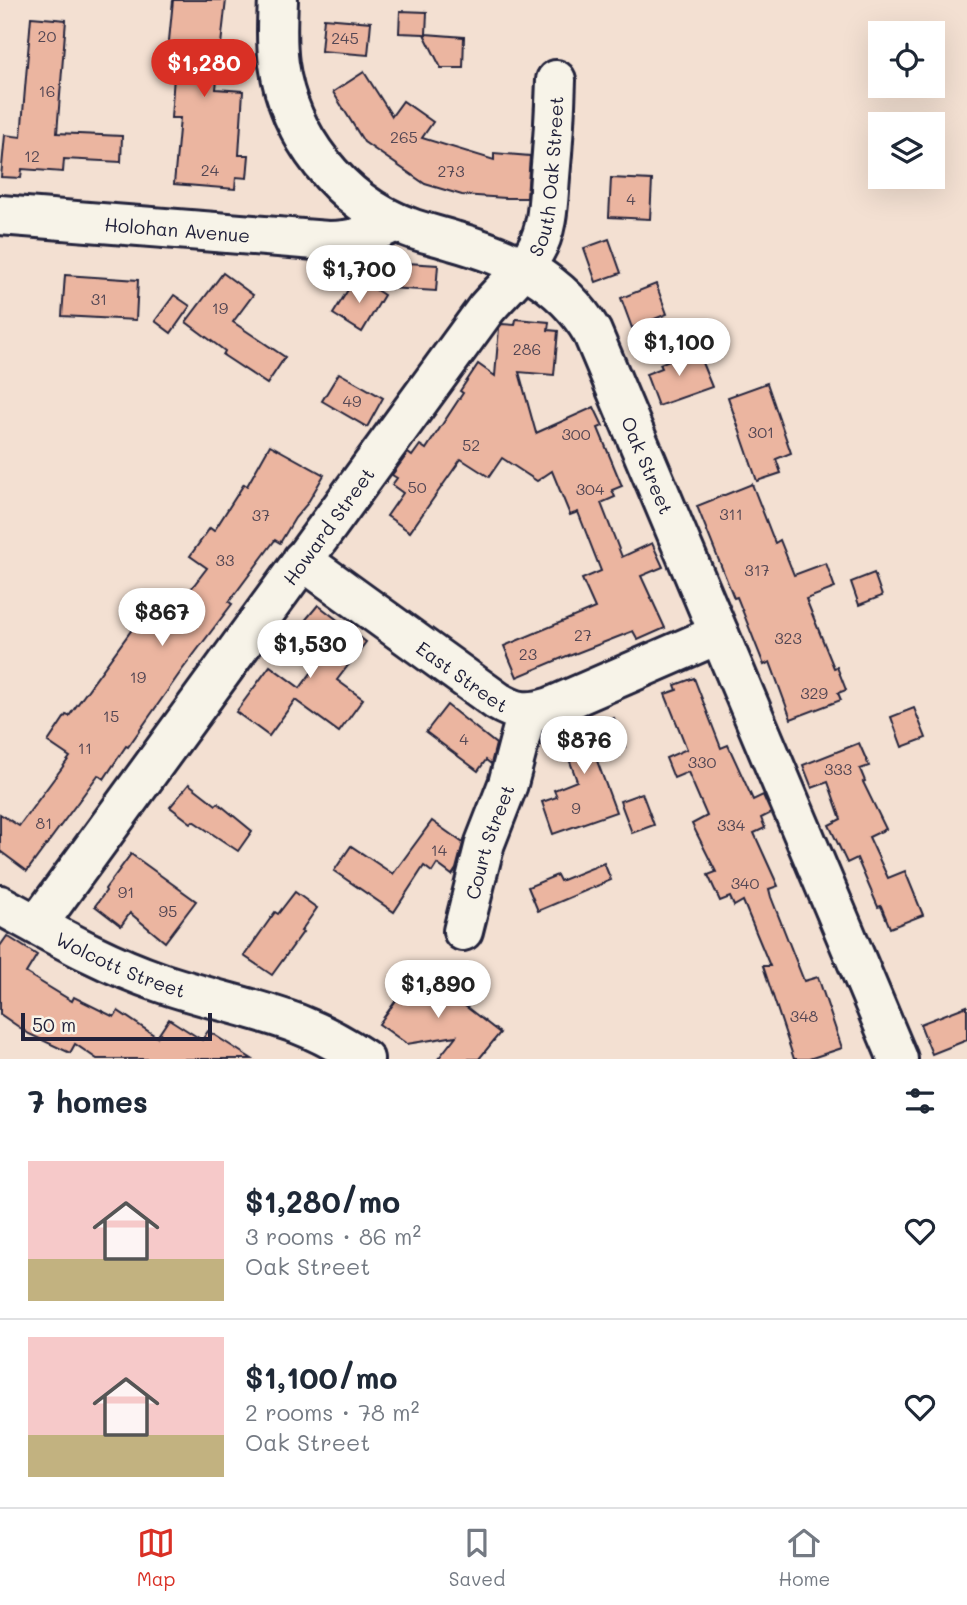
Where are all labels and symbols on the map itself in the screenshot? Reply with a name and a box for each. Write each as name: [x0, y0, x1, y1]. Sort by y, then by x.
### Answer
house number: 20: [38, 25, 57, 46]
house number: 245: [331, 27, 359, 48]
pin: $1,280: [147, 40, 261, 99]
house number: 16: [39, 80, 55, 101]
street label: South Oak Street: [522, 96, 568, 261]
house number: 265: [390, 126, 418, 147]
house number: 12: [24, 145, 40, 166]
house number: 24: [201, 159, 220, 180]
house number: 273: [437, 160, 465, 181]
house number: 4: [626, 188, 636, 209]
street label: Holohan Avenue: [104, 211, 251, 247]
pin: $1,700: [302, 246, 416, 305]
house number: 31: [91, 288, 107, 309]
house number: 19: [212, 297, 228, 318]
pin: $1,100: [622, 318, 736, 378]
house number: 286: [513, 338, 541, 359]
house number: 49: [343, 390, 361, 411]
street label: Oak Street: [616, 412, 680, 518]
house number: 301: [748, 421, 774, 442]
house number: 300: [561, 423, 591, 444]
house number: 52: [462, 434, 480, 455]
street label: Howard Street: [277, 462, 379, 590]
house number: 50: [407, 476, 427, 497]
house number: 304: [576, 478, 605, 499]
house number: 311: [719, 503, 743, 524]
house number: 37: [252, 504, 270, 525]
house number: 33: [216, 549, 234, 570]
house number: 317: [744, 559, 770, 580]
pin: $867: [121, 588, 203, 648]
pin: $1,530: [253, 620, 367, 680]
house number: 27: [574, 624, 592, 645]
house number: 323: [774, 627, 802, 648]
street label: East Street: [412, 635, 512, 717]
house number: 23: [519, 643, 537, 664]
house number: 19: [130, 666, 146, 687]
house number: 329: [800, 682, 828, 703]
house number: 15: [103, 705, 119, 726]
pin: $876: [543, 716, 625, 776]
house number: 4: [459, 728, 469, 749]
house number: 11: [78, 737, 92, 758]
house number: 330: [688, 751, 716, 772]
house number: 333: [824, 758, 852, 779]
street label: Court Street: [459, 781, 519, 902]
house number: 9: [571, 797, 581, 818]
house number: 81: [36, 812, 52, 833]
house number: 334: [717, 814, 746, 835]
house number: 14: [431, 839, 448, 860]
house number: 340: [731, 872, 759, 893]
house number: 91: [118, 881, 134, 902]
house number: 95: [159, 900, 177, 921]
street label: Wolcott Street: [52, 925, 189, 1002]
pin: $1,890: [381, 960, 495, 1020]
house number: 348: [790, 1005, 819, 1026]
scale bar: [21, 1010, 212, 1042]

